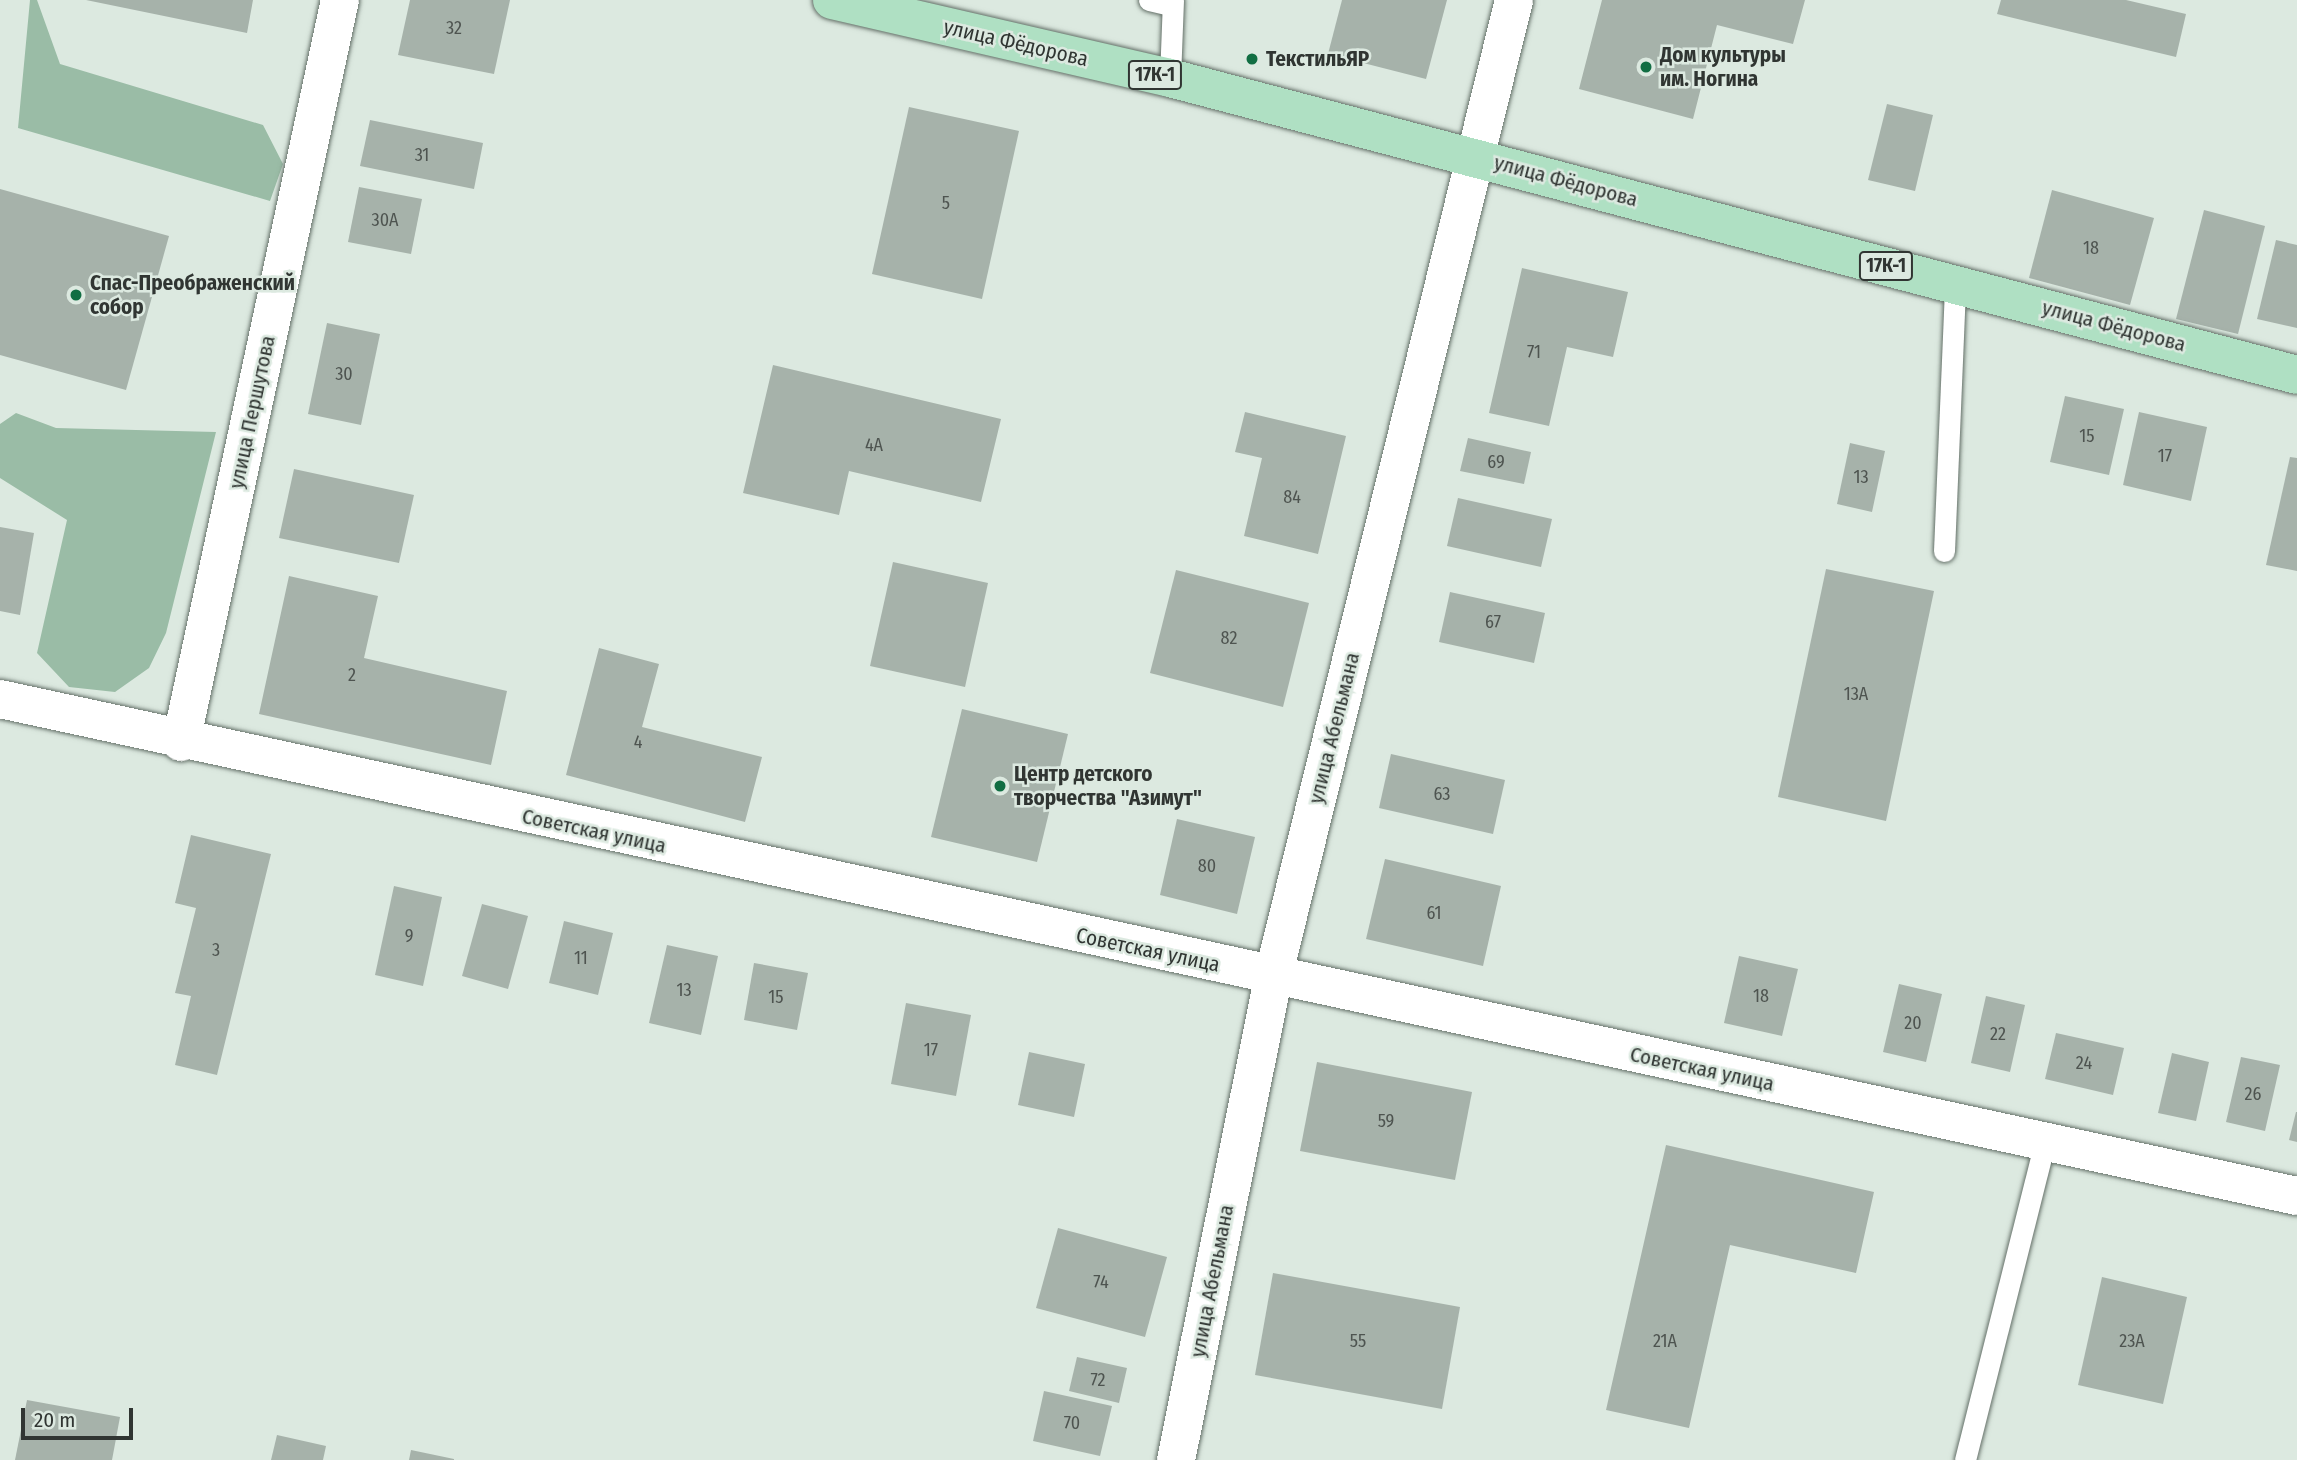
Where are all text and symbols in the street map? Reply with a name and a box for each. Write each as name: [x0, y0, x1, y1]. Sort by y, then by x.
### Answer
street label: улица Фёдорова: [941, 14, 1091, 72]
house number: 32: [446, 17, 462, 39]
place label: Дом культуры им. Ногина: [1660, 42, 1786, 92]
place label: ТекстильЯР: [1266, 46, 1369, 72]
marker: ТекстильЯР: [1244, 51, 1260, 67]
marker: Дом культуры им. Ногина: [1638, 59, 1654, 75]
road number: 17К-1: [1127, 60, 1183, 90]
house number: 31: [415, 144, 429, 166]
street label: улица Фёдорова: [1491, 150, 1641, 212]
house number: 5: [942, 192, 950, 214]
house number: 30А: [372, 209, 398, 231]
house number: 18: [2083, 237, 2099, 259]
road number: 17К-1: [1858, 250, 1914, 282]
place label: Спас-Преображенский собор: [90, 270, 295, 320]
marker: Спас-Преображенский собор: [68, 287, 84, 303]
street label: улица Фёдорова: [2039, 295, 2189, 357]
street label: улица Першутова: [223, 333, 281, 491]
house number: 71: [1527, 341, 1541, 363]
house number: 30: [335, 363, 353, 385]
house number: 15: [2079, 425, 2095, 447]
house number: 4А: [865, 434, 883, 456]
house number: 17: [2158, 445, 2172, 467]
house number: 69: [1487, 451, 1505, 473]
house number: 13: [1853, 466, 1869, 488]
house number: 84: [1283, 486, 1301, 508]
house number: 67: [1485, 611, 1501, 633]
house number: 82: [1221, 627, 1237, 649]
street label: улица Абельмана: [1303, 650, 1365, 806]
house number: 2: [348, 664, 356, 686]
house number: 13А: [1844, 683, 1868, 705]
house number: 4: [634, 731, 642, 753]
place label: Центр детского творчества "Азимут": [1014, 761, 1202, 811]
marker: Центр детского творчества "Азимут": [992, 778, 1008, 794]
house number: 63: [1434, 783, 1450, 805]
street label: Советская улица: [520, 803, 668, 859]
house number: 80: [1198, 855, 1216, 877]
house number: 61: [1426, 902, 1442, 924]
street label: Советская улица: [1074, 922, 1222, 978]
house number: 9: [405, 925, 413, 947]
house number: 3: [212, 939, 220, 961]
house number: 11: [574, 947, 588, 969]
house number: 13: [676, 979, 692, 1001]
house number: 18: [1753, 985, 1769, 1007]
house number: 15: [768, 986, 784, 1008]
house number: 20: [1904, 1012, 1922, 1034]
house number: 22: [1990, 1023, 2006, 1045]
house number: 17: [924, 1039, 938, 1061]
street label: Советская улица: [1628, 1041, 1776, 1097]
house number: 24: [2076, 1052, 2092, 1074]
house number: 26: [2245, 1083, 2261, 1105]
house number: 59: [1378, 1110, 1394, 1132]
street label: улица Абельмана: [1185, 1203, 1239, 1359]
house number: 74: [1093, 1271, 1109, 1293]
house number: 55: [1350, 1330, 1366, 1352]
house number: 21А: [1653, 1330, 1677, 1352]
house number: 23А: [2119, 1330, 2145, 1352]
house number: 72: [1090, 1369, 1106, 1391]
scale bar: [24, 1394, 136, 1438]
text: 20 m: [34, 1407, 75, 1433]
house number: 70: [1064, 1412, 1080, 1434]

